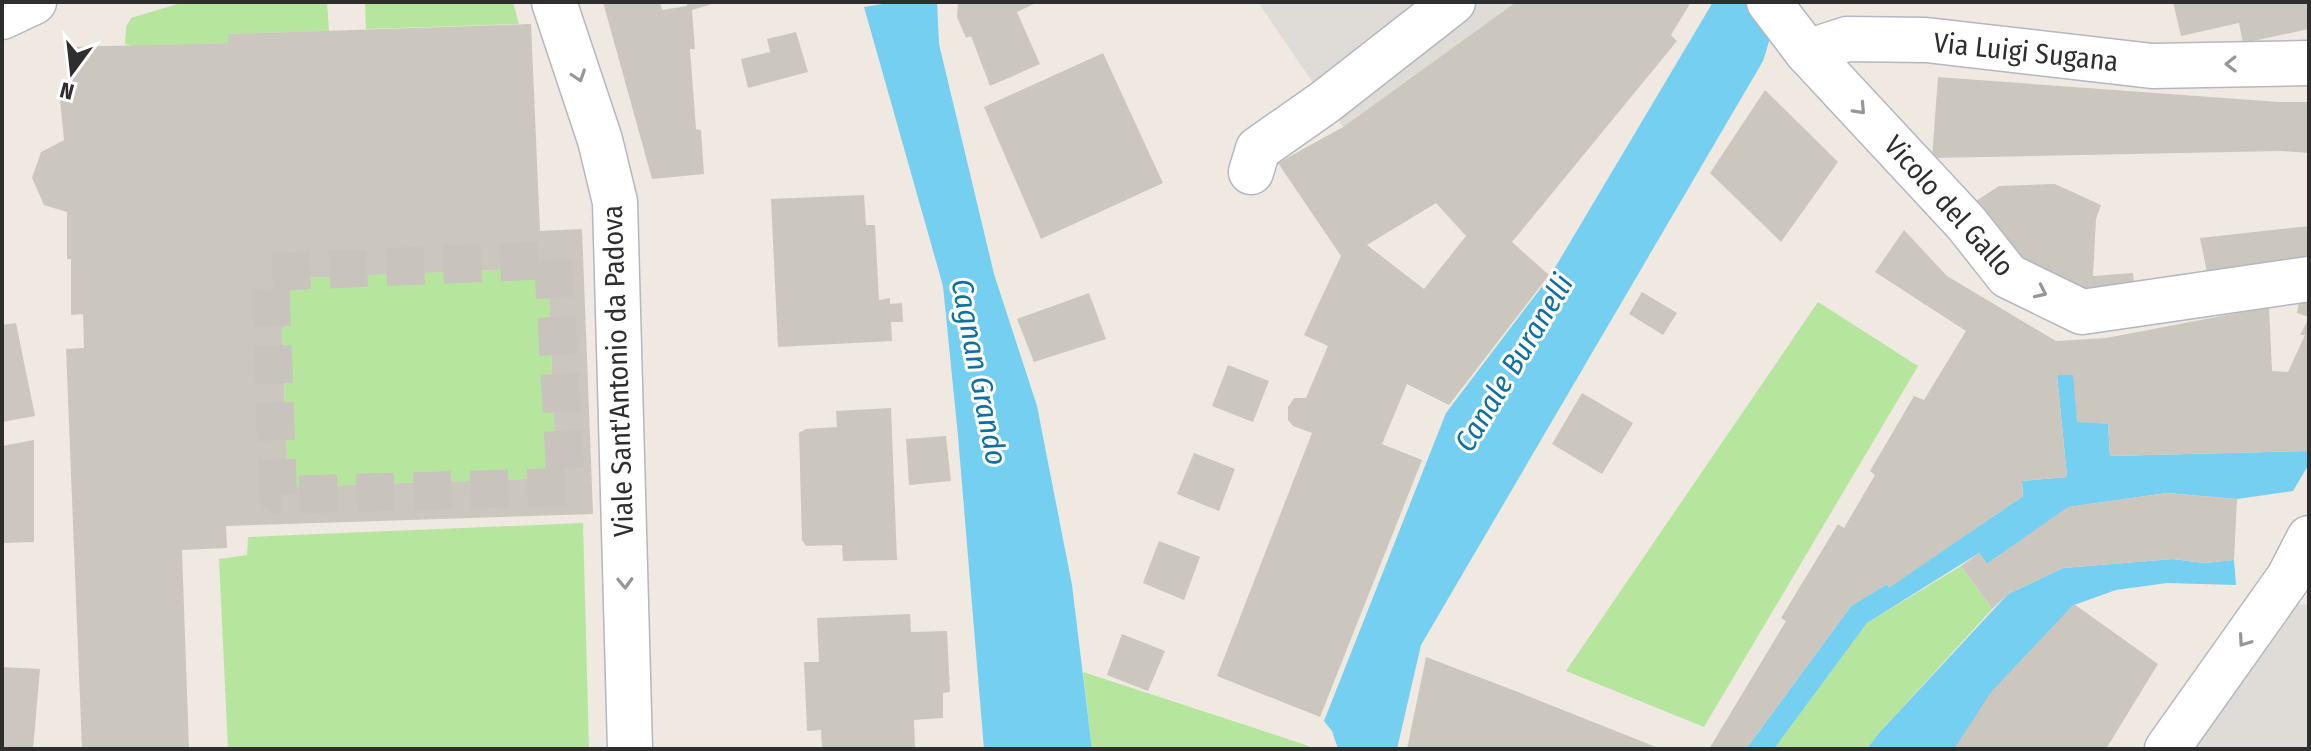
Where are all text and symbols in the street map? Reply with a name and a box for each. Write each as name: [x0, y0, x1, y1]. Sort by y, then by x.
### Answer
street label: Via Luigi Sugana: [1932, 26, 2120, 78]
north arrow: [32, 32, 112, 112]
one-way arrow: [2224, 56, 2237, 73]
one-way arrow: [569, 68, 585, 82]
text: N: [57, 76, 77, 106]
one-way arrow: [1851, 100, 1866, 114]
street label: Vicolo del Gallo: [1877, 129, 2021, 283]
street label: Viale Sant'Antonio da Padova: [596, 205, 640, 537]
water label: Canale Buranelli: [1447, 267, 1581, 458]
water label: Cagnan Grando: [943, 276, 1015, 468]
one-way arrow: [2033, 282, 2047, 298]
one-way arrow: [617, 577, 634, 590]
one-way arrow: [2239, 632, 2254, 646]

